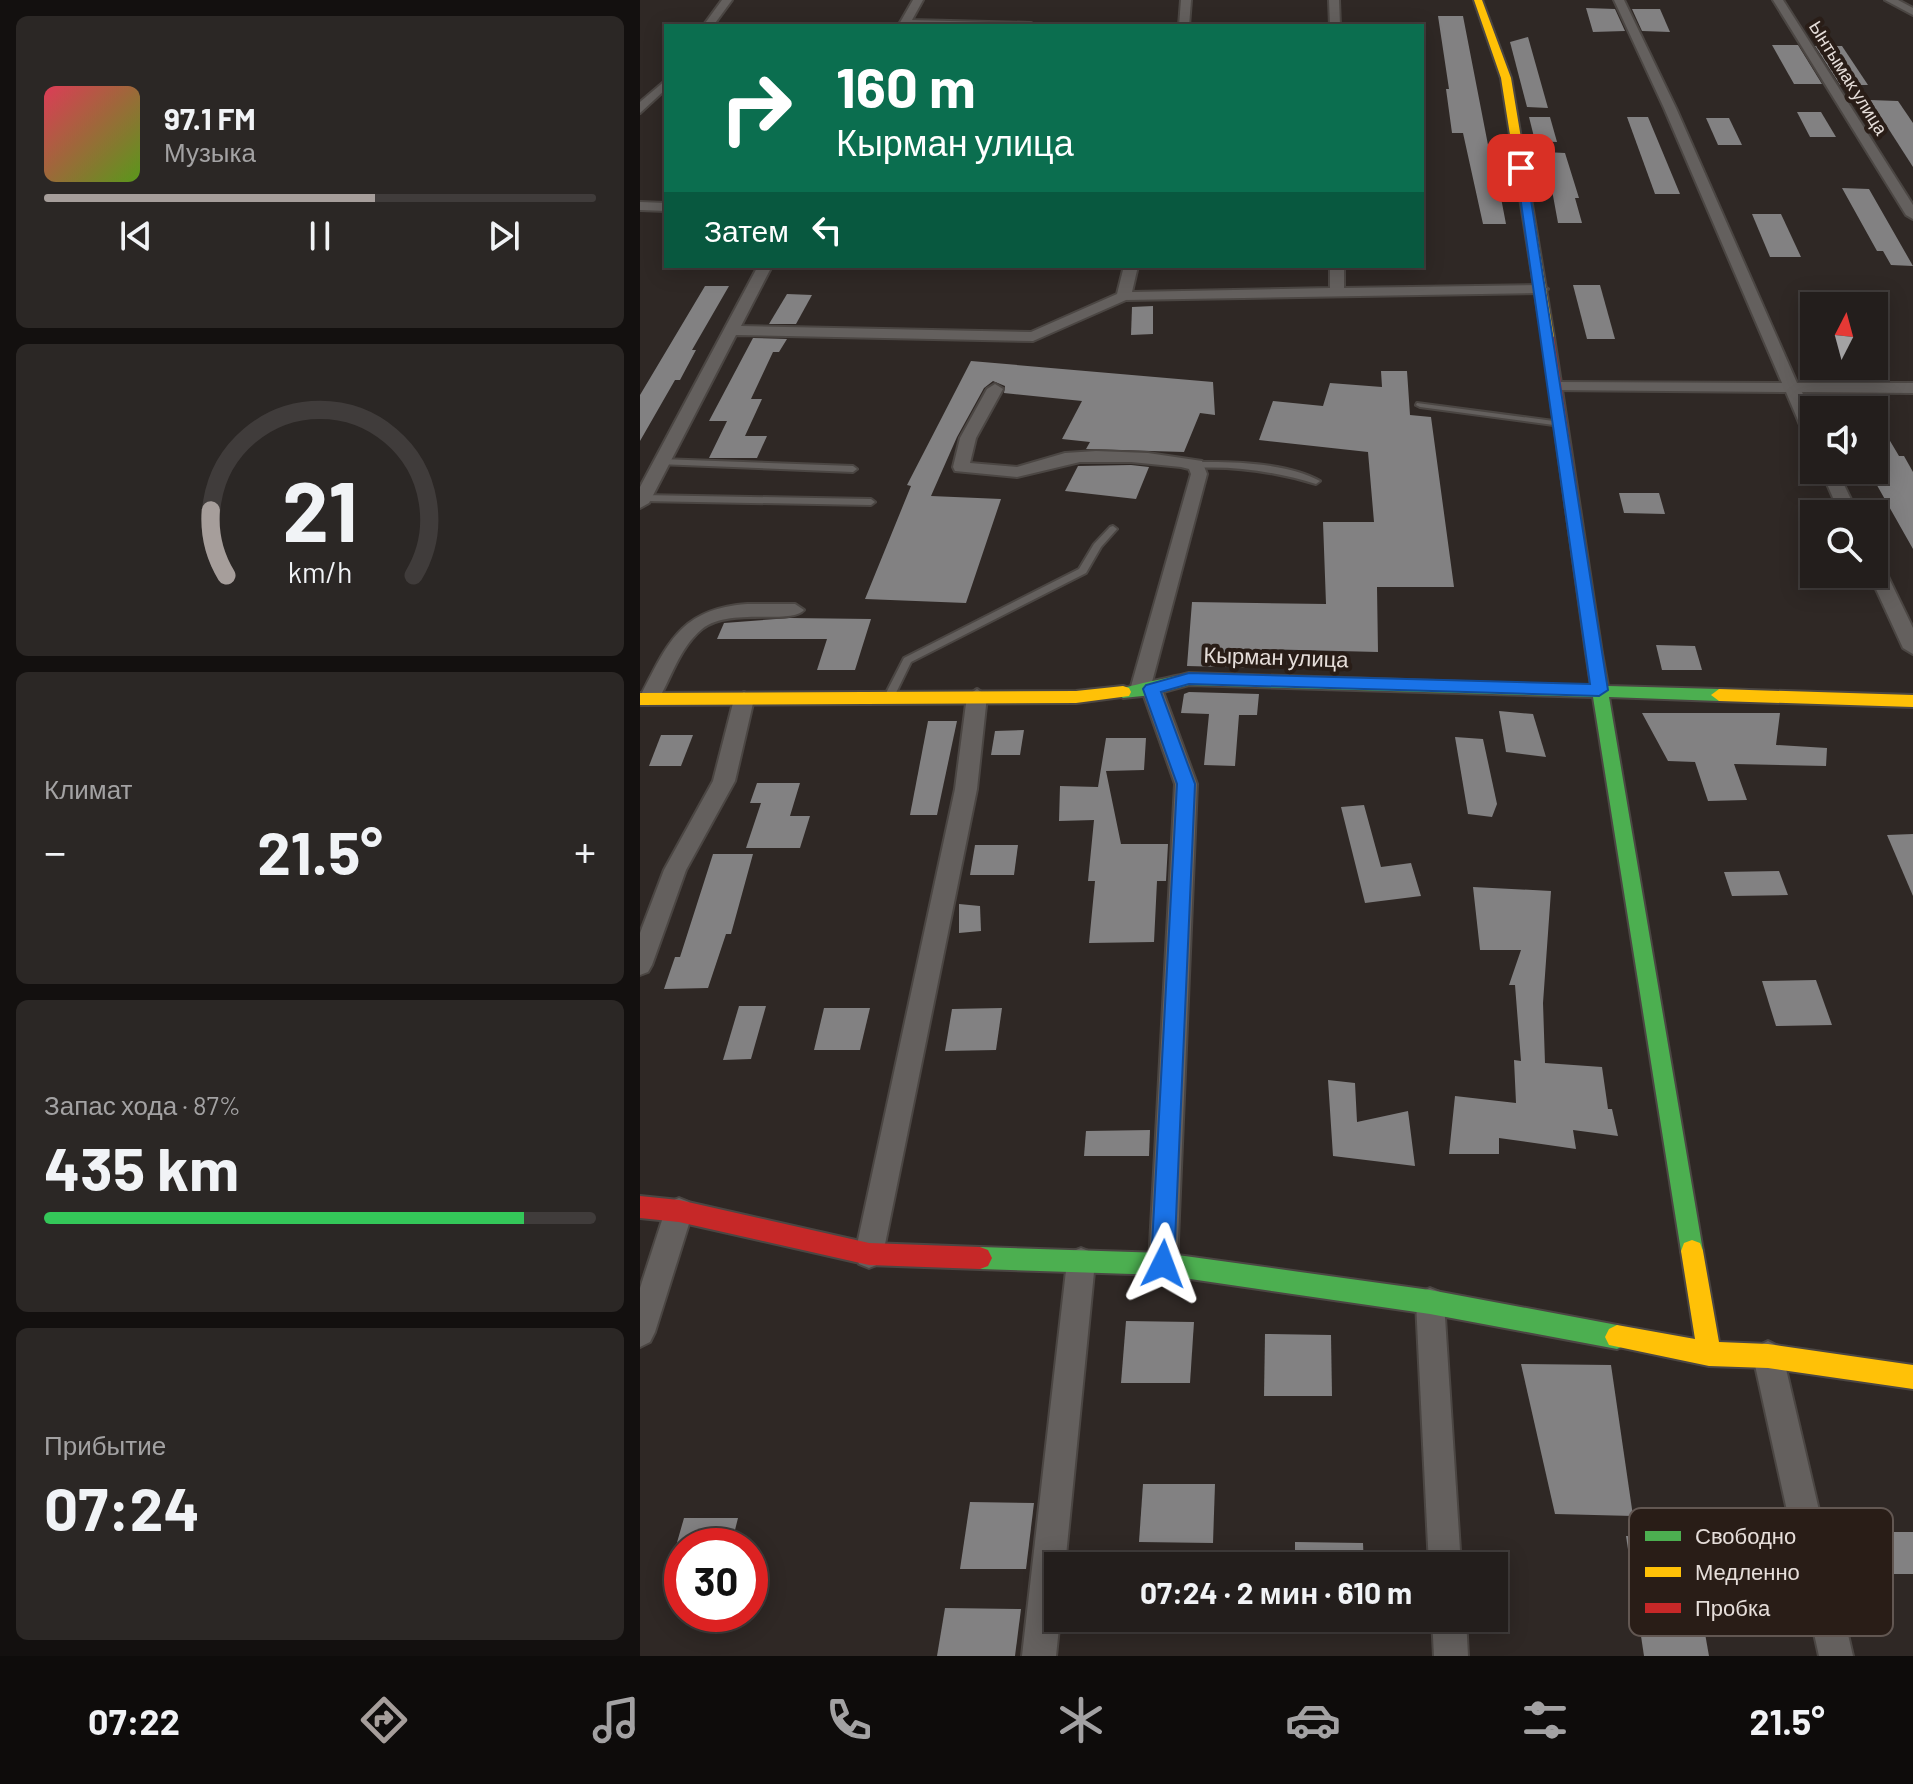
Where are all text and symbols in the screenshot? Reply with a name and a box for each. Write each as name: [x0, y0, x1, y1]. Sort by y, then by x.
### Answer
street label: Ынтымак улица: [1805, 16, 1893, 139]
text: 160 m: [836, 52, 976, 119]
icon: right: [704, 56, 808, 160]
text: 97.1 FM: [164, 100, 256, 136]
text: Кырман улица: [836, 120, 1074, 163]
pin: [1487, 134, 1555, 202]
text: Музыка: [164, 136, 256, 167]
icon: arrive: [1499, 146, 1543, 190]
icon: left: [805, 208, 849, 252]
text: Затем: [704, 212, 789, 248]
icon: previous: [114, 214, 158, 258]
icon: pause: [298, 214, 342, 258]
icon: next: [482, 214, 526, 258]
north arrow: [1800, 292, 1888, 380]
map controls: [1800, 292, 1888, 588]
button: sound: [1800, 396, 1888, 484]
text: 21: [282, 459, 358, 559]
button: search: [1800, 500, 1888, 588]
text: km/h: [288, 554, 352, 589]
street label: Кырман улица: [1203, 640, 1350, 673]
text: Климат: [44, 773, 133, 804]
text: 21.5°: [257, 815, 383, 887]
text: −: [44, 824, 66, 877]
text: +: [574, 824, 596, 877]
text: Запас хода · 87%: [44, 1089, 241, 1120]
text: 435 km: [44, 1131, 239, 1203]
position arrow: [1121, 1222, 1205, 1306]
text: Прибытие: [44, 1429, 166, 1460]
text: 07:24: [44, 1471, 200, 1543]
legend: [1629, 1508, 1893, 1636]
text: Свободно: [1695, 1522, 1796, 1549]
speed limit sign: 30: [664, 1528, 768, 1632]
text: Медленно: [1695, 1558, 1800, 1585]
text: 07:24 · 2 мин · 610 m: [1140, 1574, 1412, 1610]
text: Пробка: [1695, 1594, 1771, 1621]
icon: directions: [356, 1692, 412, 1748]
icon: music: [588, 1692, 644, 1748]
icon: phone: [821, 1692, 877, 1748]
icon: climate: [1053, 1692, 1109, 1748]
icon: car: [1285, 1692, 1341, 1748]
icon: filters: [1517, 1692, 1573, 1748]
text: 07:22: [88, 1699, 180, 1742]
text: 21.5°: [1749, 1699, 1825, 1742]

